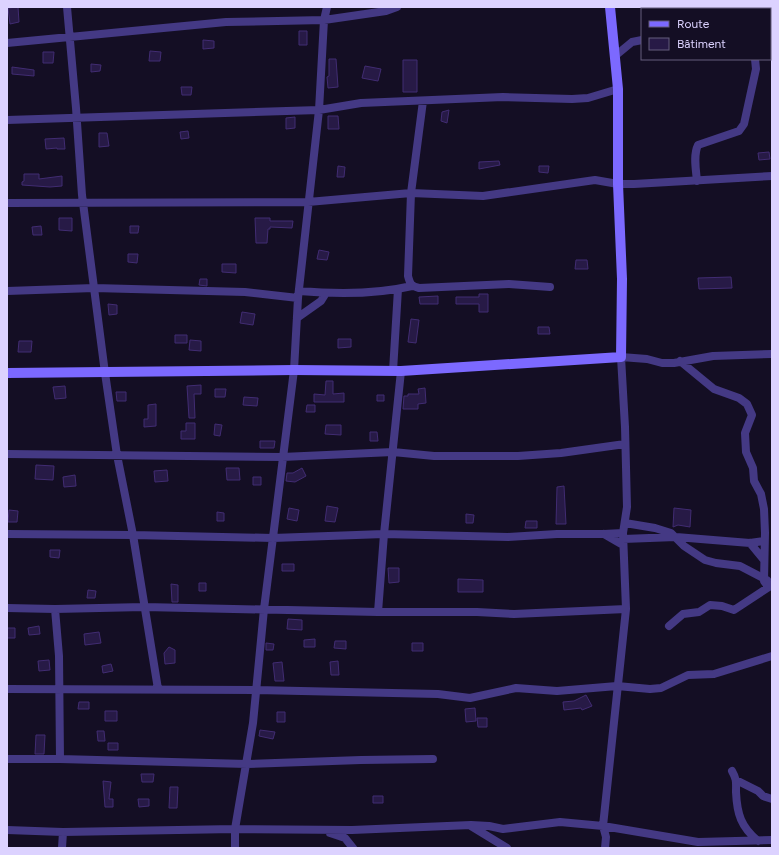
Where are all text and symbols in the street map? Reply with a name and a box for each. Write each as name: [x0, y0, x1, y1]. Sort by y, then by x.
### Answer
legend: [641, 8, 771, 60]
text: Route: [677, 17, 710, 31]
text: Bâtiment: [677, 37, 726, 51]

